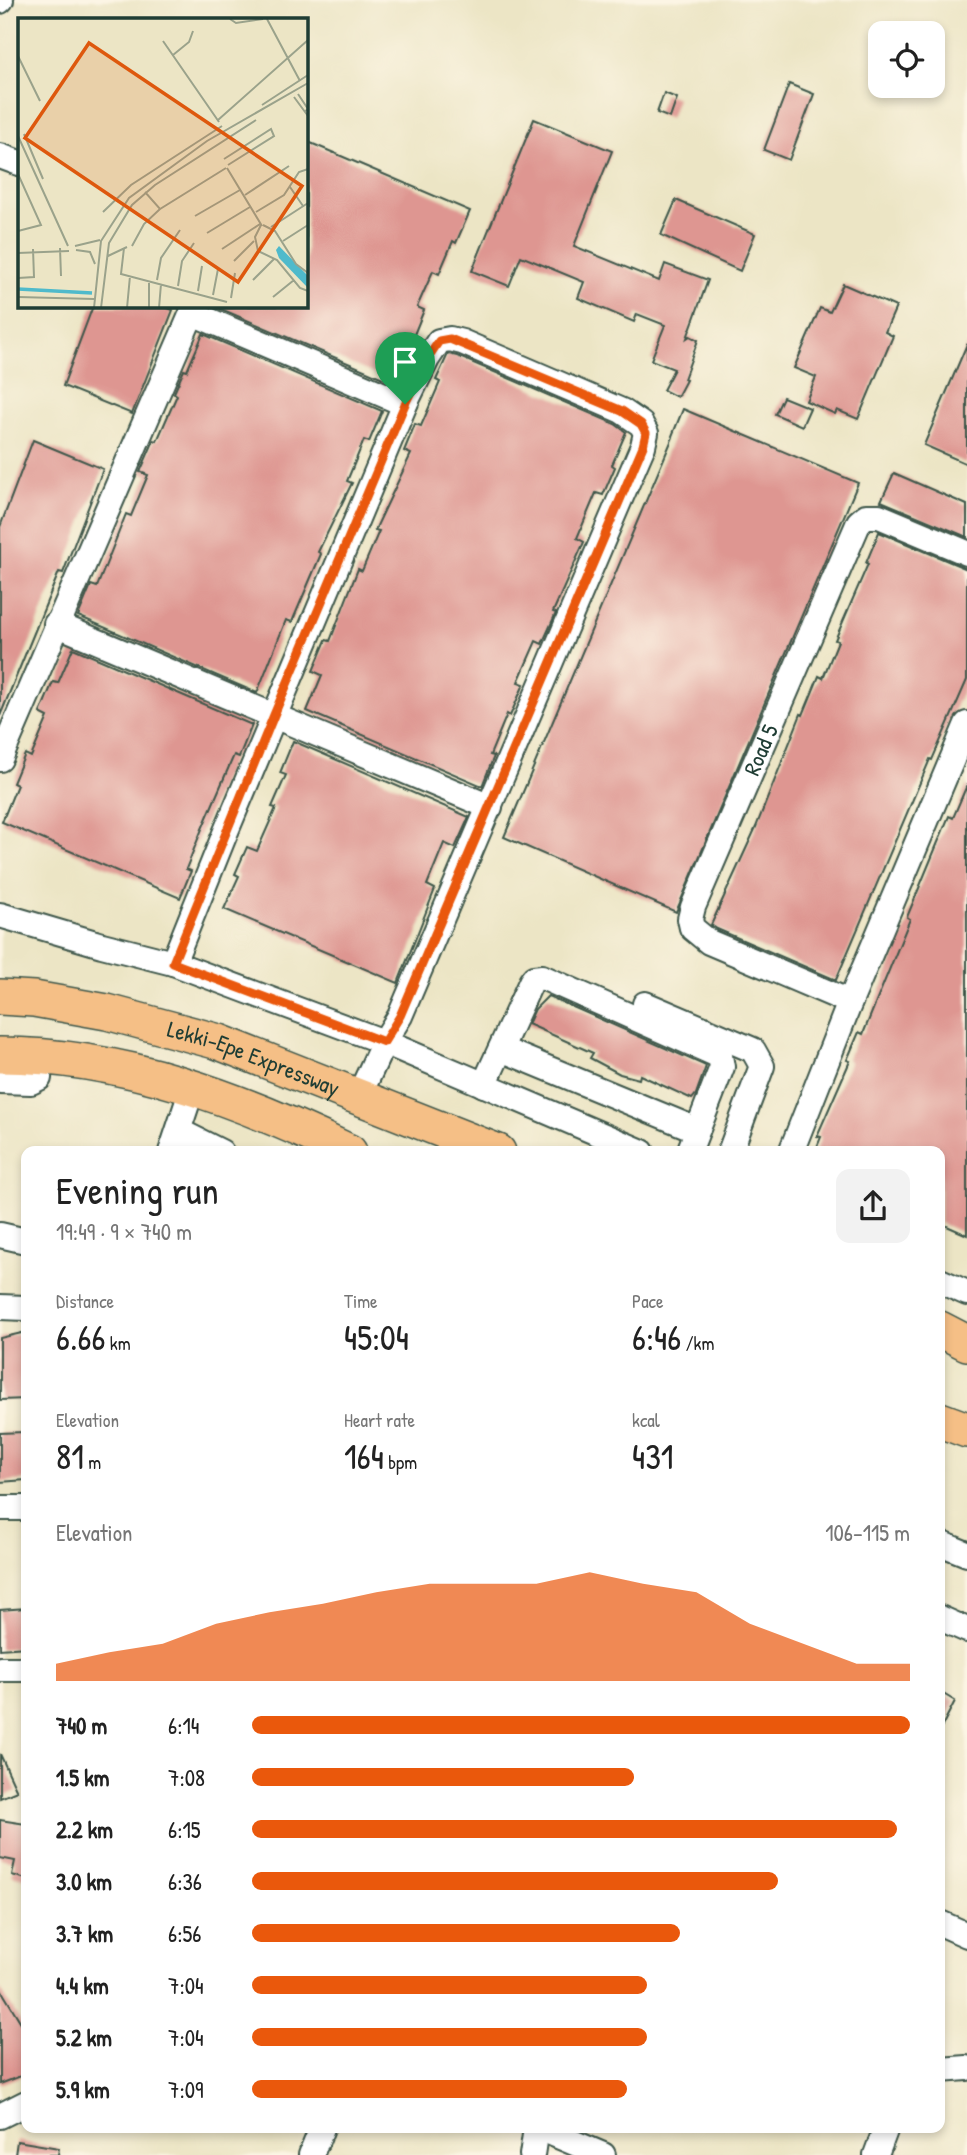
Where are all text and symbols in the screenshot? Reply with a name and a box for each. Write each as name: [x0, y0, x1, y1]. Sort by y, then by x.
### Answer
inset map: [18, 18, 308, 308]
map controls: [868, 21, 945, 98]
button: locate: [868, 21, 945, 98]
pin: [375, 332, 435, 404]
icon: arrive: [386, 343, 424, 381]
street label: Road 5: [736, 719, 785, 780]
street label: Lekki-Epe Expressway: [164, 1013, 345, 1103]
text: Evening run: [56, 1164, 219, 1216]
button: share: [836, 1169, 910, 1243]
text: 19:49 · 9 × 740 m: [56, 1216, 192, 1247]
text: Distance: [56, 1288, 114, 1314]
text: Time: [344, 1288, 378, 1314]
text: Pace: [632, 1288, 664, 1314]
text: 6.66: [56, 1314, 105, 1361]
text: 45:04: [344, 1314, 409, 1361]
text: 6:46: [632, 1314, 681, 1361]
text: km: [105, 1330, 131, 1356]
text: /km: [681, 1330, 714, 1356]
text: Elevation: [56, 1407, 119, 1433]
text: Heart rate: [344, 1407, 415, 1433]
text: kcal: [632, 1407, 660, 1433]
text: 81: [56, 1433, 84, 1480]
text: 164: [344, 1433, 384, 1480]
text: 431: [632, 1433, 674, 1480]
text: m: [84, 1449, 101, 1475]
text: bpm: [384, 1449, 417, 1475]
text: Elevation: [56, 1517, 132, 1548]
text: 106–115 m: [825, 1517, 910, 1548]
text: 740 m: [56, 1710, 107, 1741]
text: 6:14: [168, 1710, 200, 1741]
text: 1.5 km: [56, 1762, 109, 1793]
text: 7:08: [168, 1762, 205, 1793]
text: 2.2 km: [56, 1814, 113, 1845]
text: 6:15: [168, 1814, 201, 1845]
text: 3.0 km: [56, 1866, 112, 1897]
text: 6:36: [168, 1866, 202, 1897]
text: 3.7 km: [56, 1918, 113, 1949]
text: 6:56: [168, 1918, 201, 1949]
text: 4.4 km: [56, 1970, 109, 2001]
text: 7:04: [168, 1970, 204, 2001]
text: 5.2 km: [56, 2022, 112, 2053]
text: 7:04: [168, 2022, 204, 2053]
text: 5.9 km: [56, 2074, 110, 2105]
text: 7:09: [168, 2074, 203, 2105]

